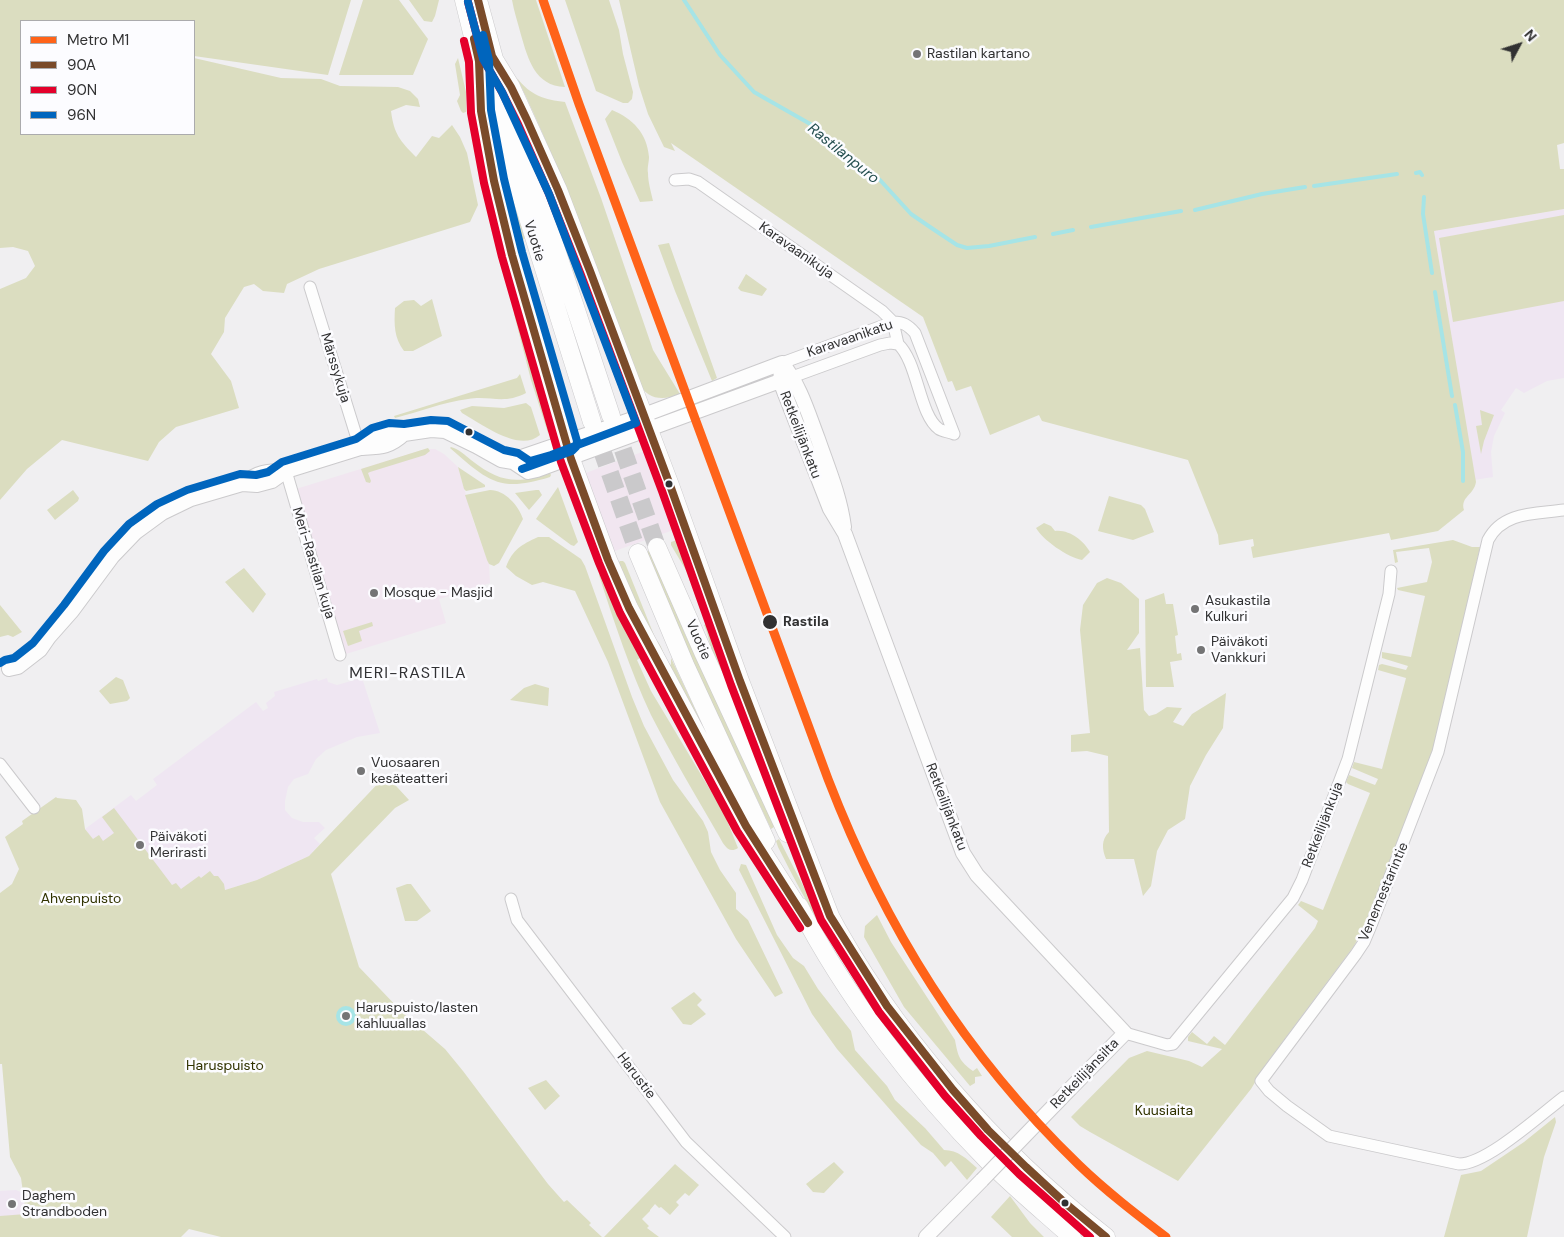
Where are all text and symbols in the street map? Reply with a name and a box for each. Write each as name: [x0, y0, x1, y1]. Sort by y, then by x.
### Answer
legend: [20, 20, 195, 135]
north arrow: [1494, 20, 1544, 70]
text: N: [1520, 26, 1541, 45]
text: Metro M1: [67, 30, 129, 50]
place label: Rastilan kartano: [927, 46, 1030, 62]
marker: Rastilan kartano: [911, 48, 923, 60]
text: 90A: [67, 55, 96, 75]
text: 90N: [67, 80, 97, 100]
text: 96N: [67, 105, 96, 125]
water label: Rastilanpuro: [804, 120, 882, 188]
street label: Vuotie: [520, 218, 548, 264]
street label: Karavaanikuja: [755, 219, 837, 283]
street label: Karavaanikatu: [805, 316, 895, 362]
street label: Märssykuja: [316, 331, 354, 405]
street label: Retkeilijänkatu: [776, 389, 824, 481]
unlabelled marker: [464, 427, 474, 437]
unlabelled marker: [664, 479, 674, 489]
street label: Meri-Rastilan kuja: [288, 505, 338, 621]
place label: Mosque - Masjid: [384, 585, 493, 601]
marker: Mosque - Masjid: [368, 587, 380, 599]
place label: Asukastila Kulkuri: [1205, 593, 1270, 626]
marker: Asukastila Kulkuri: [1189, 603, 1201, 615]
marker: Rastila: [761, 613, 779, 631]
place label: Rastila: [783, 614, 829, 630]
street label: Vuotie: [682, 617, 714, 663]
place label: Päiväkoti Vankkuri: [1211, 634, 1268, 666]
marker: Päiväkoti Vankkuri: [1195, 644, 1207, 656]
district label: MERI-RASTILA: [348, 664, 468, 684]
place label: Vuosaaren kesäteatteri: [371, 755, 448, 788]
street label: Retkeilijänkatu: [922, 761, 970, 853]
marker: Vuosaaren kesäteatteri: [355, 765, 367, 777]
street label: Retkeilijänkuja: [1299, 780, 1347, 870]
place label: Päiväkoti Merirasti: [150, 829, 207, 862]
marker: Päiväkoti Merirasti: [134, 839, 146, 851]
street label: Venemestarintie: [1356, 840, 1412, 944]
park label: Ahvenpuisto: [41, 891, 121, 907]
place label: Haruspuisto/lasten kahluuallas: [356, 1000, 478, 1032]
marker: Haruspuisto/lasten kahluuallas: [340, 1010, 352, 1022]
street label: Retkeilijänsilta: [1047, 1035, 1123, 1113]
street label: Harustie: [613, 1049, 659, 1103]
park label: Haruspuisto: [186, 1058, 264, 1074]
park label: Kuusiaita: [1135, 1103, 1193, 1119]
place label: Daghem Strandboden: [22, 1188, 107, 1220]
marker: Daghem Strandboden: [6, 1198, 18, 1210]
unlabelled marker: [1060, 1198, 1070, 1208]

